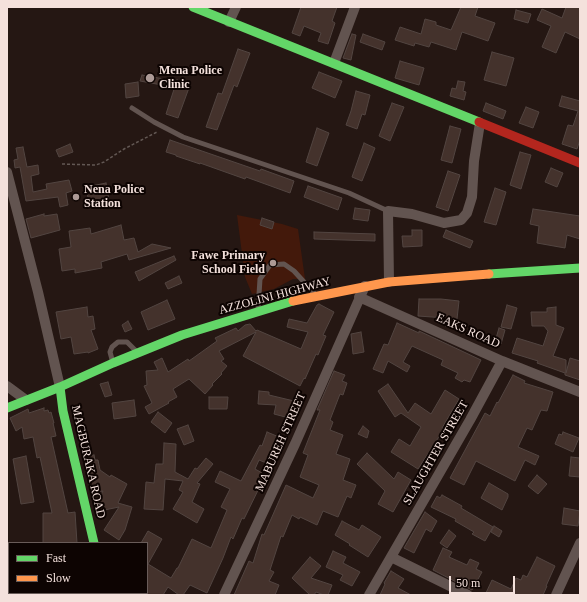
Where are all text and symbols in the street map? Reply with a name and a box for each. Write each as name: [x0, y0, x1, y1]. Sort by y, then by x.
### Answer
place label: Mena Police Clinic: [159, 64, 222, 92]
marker: Mena Police Clinic: [144, 72, 156, 84]
place label: Nena Police Station: [84, 183, 144, 211]
marker: Nena Police Station: [71, 192, 81, 202]
place label: Fawe Primary School Field: [191, 249, 265, 277]
marker: Fawe Primary School Field: [268, 258, 278, 268]
street label: AZZOLINI HIGHWAY: [217, 274, 333, 318]
street label: EAKS ROAD: [434, 311, 502, 351]
street label: MABUREH STREET: [253, 390, 309, 494]
street label: SLAUGHTER STREET: [400, 398, 472, 508]
street label: MAGBURAKA ROAD: [68, 404, 108, 520]
legend: [8, 542, 148, 594]
text: Fast: [46, 551, 66, 565]
scale bar: [451, 568, 517, 594]
text: Slow: [46, 571, 71, 585]
text: 50 m: [456, 576, 480, 590]

